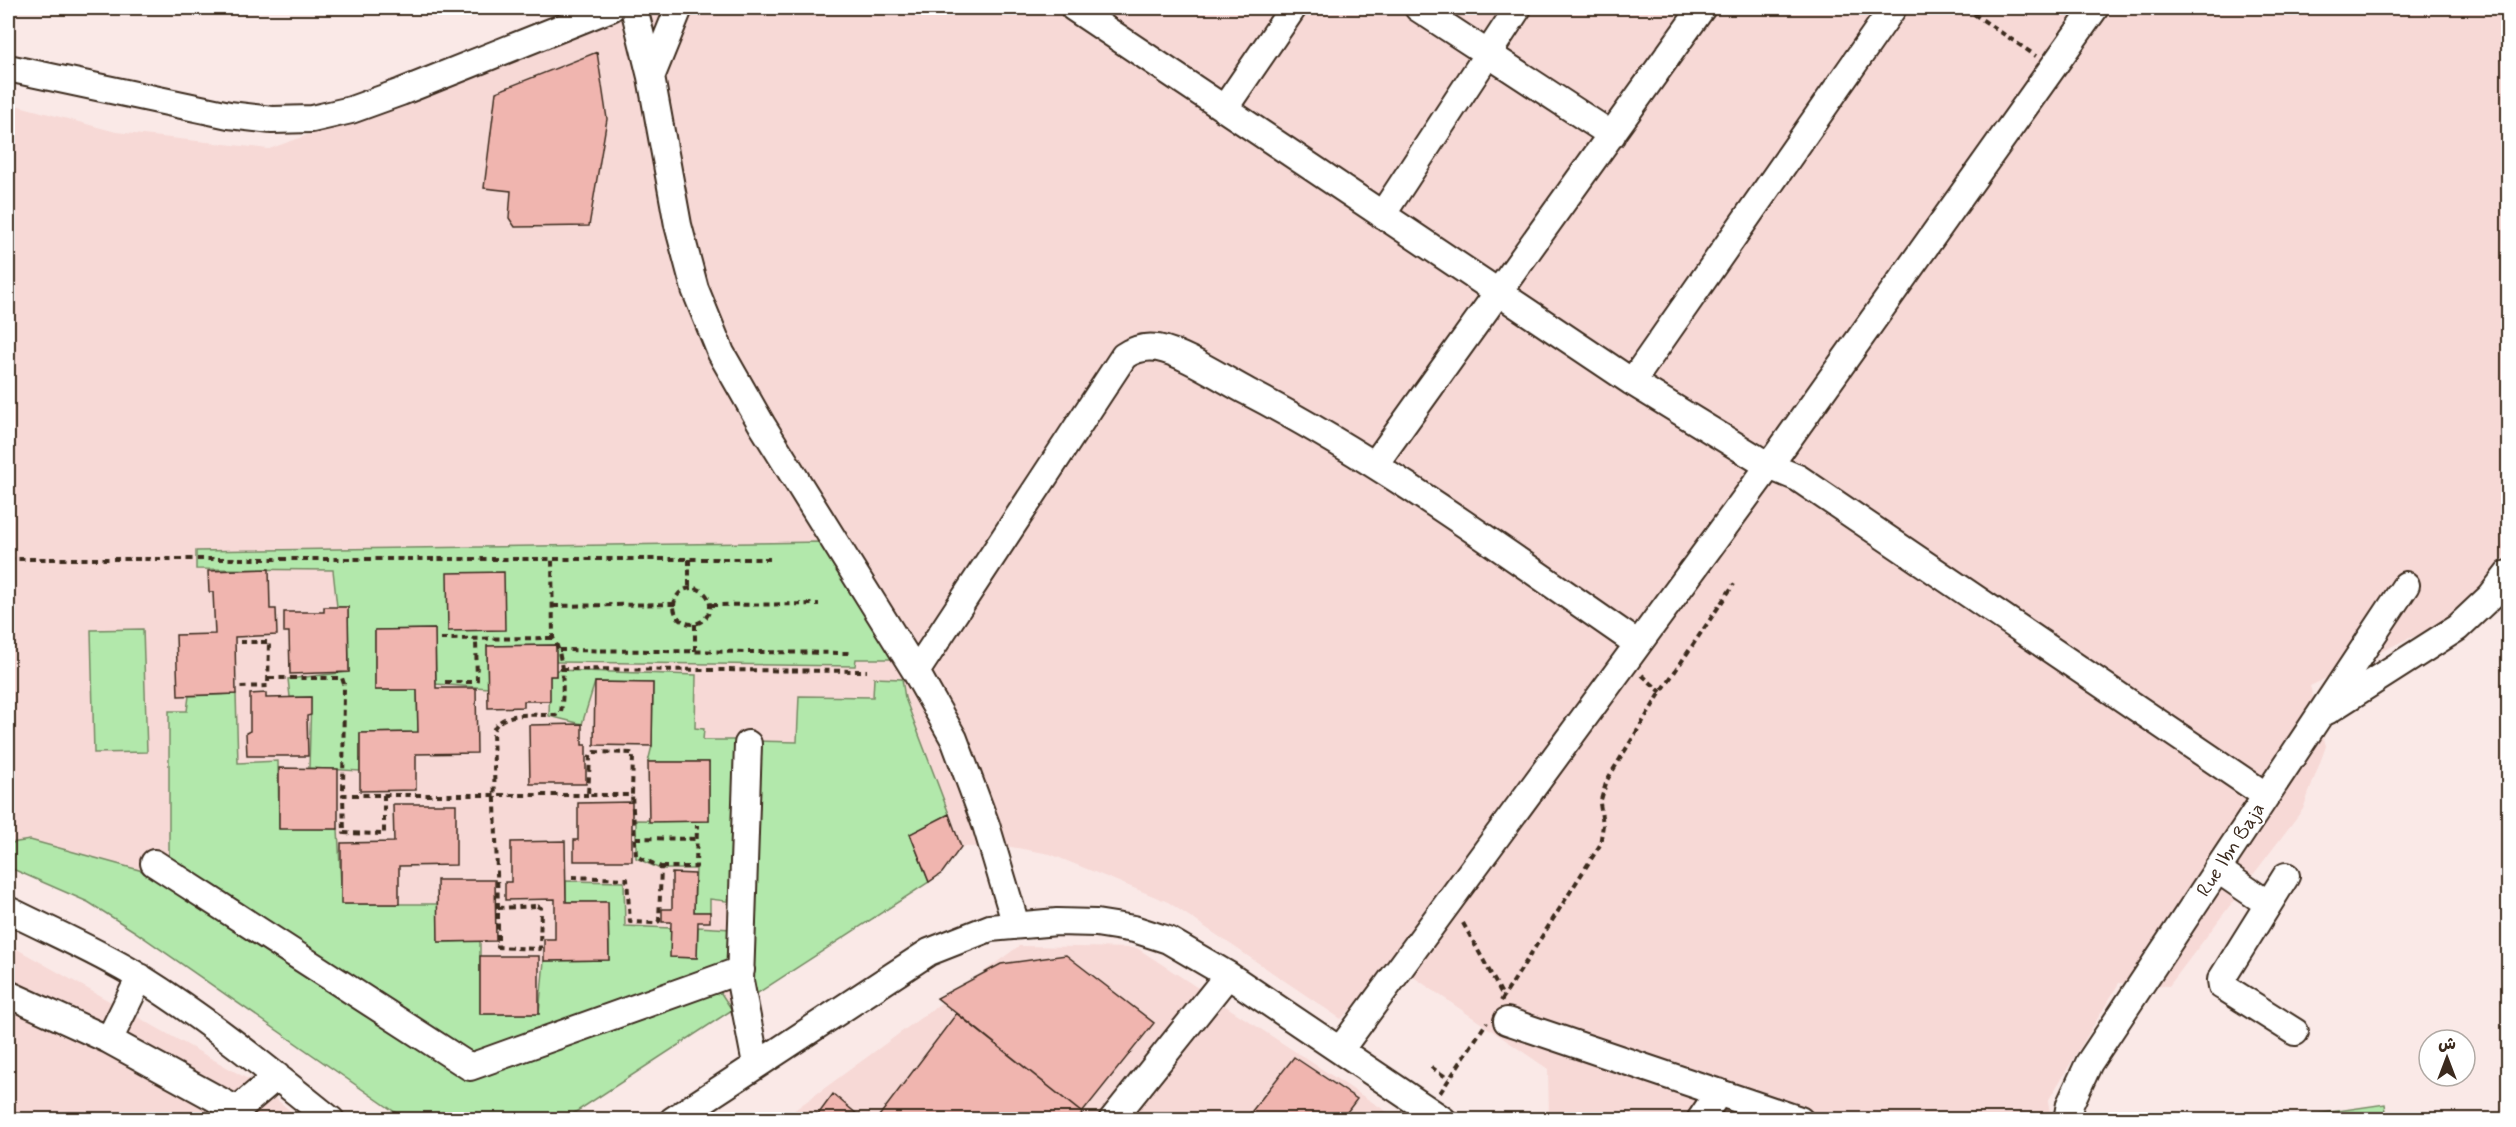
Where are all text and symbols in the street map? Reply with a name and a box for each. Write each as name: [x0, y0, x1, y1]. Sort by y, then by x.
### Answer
street label: Rue Ibn Baja: [2191, 797, 2272, 902]
north arrow: [2417, 1028, 2477, 1088]
text: ش: [2438, 1034, 2456, 1055]

